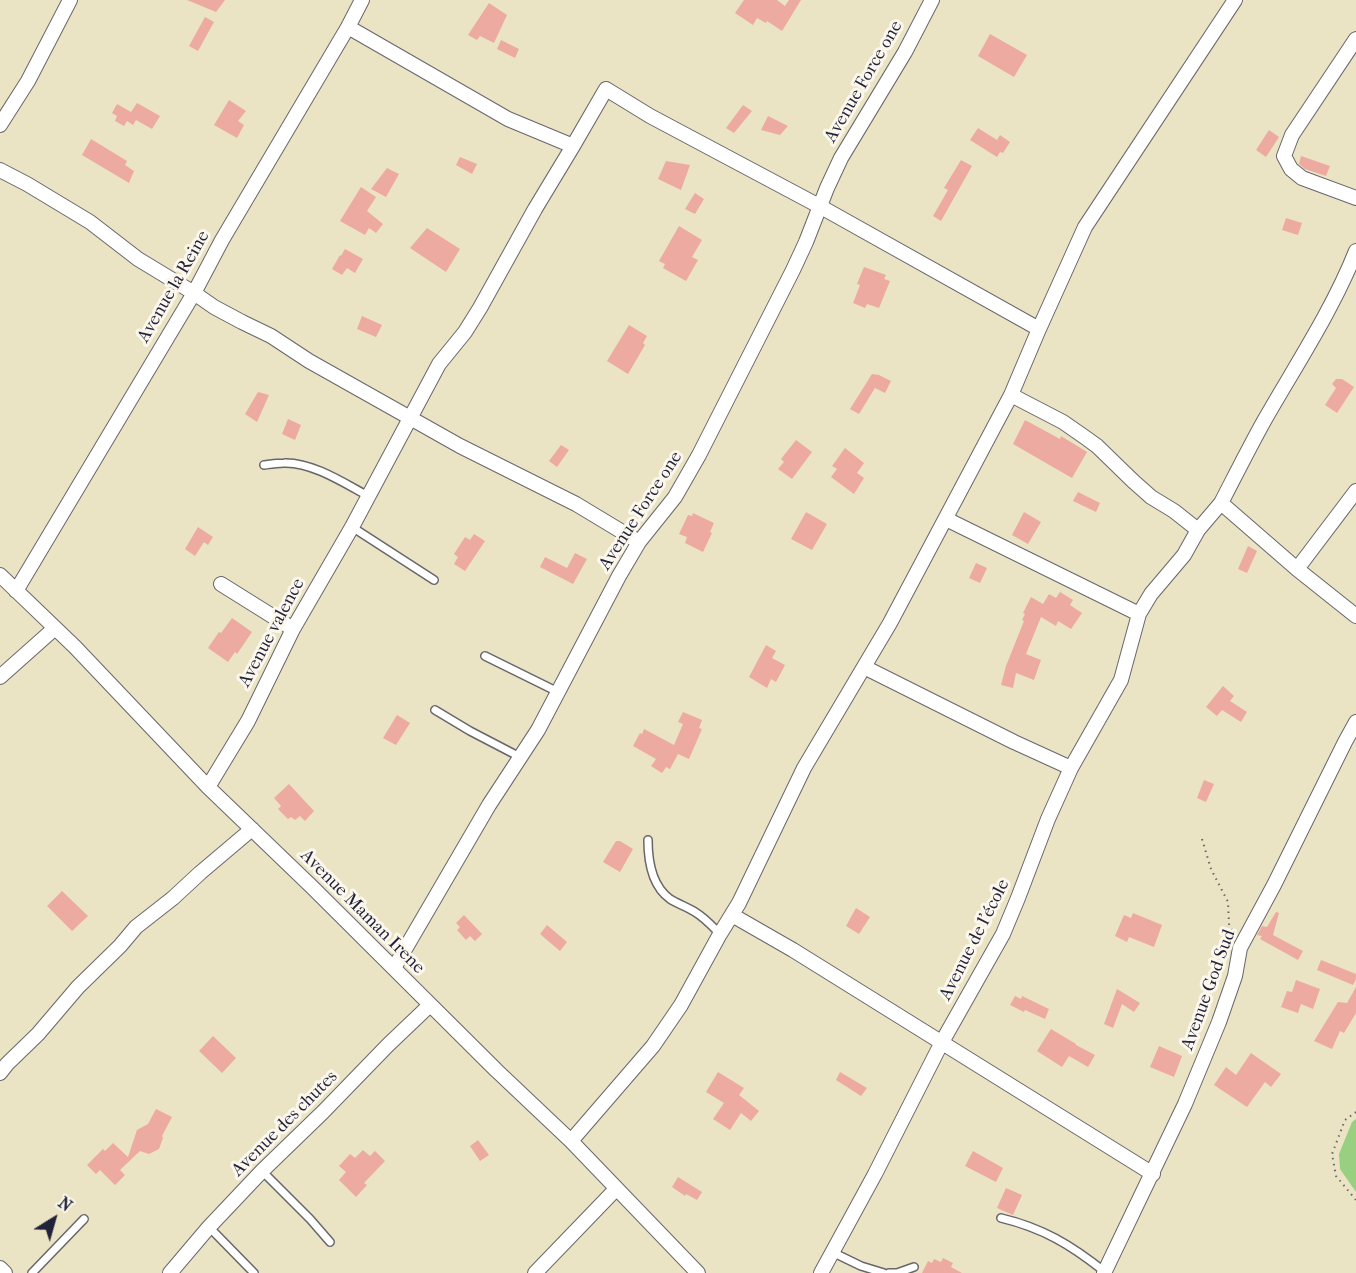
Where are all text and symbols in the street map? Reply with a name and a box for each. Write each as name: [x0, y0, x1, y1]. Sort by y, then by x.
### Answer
street label: Avenue Force one: [820, 17, 908, 147]
street label: Avenue la Reine: [133, 227, 215, 347]
street label: Avenue Force one: [595, 448, 687, 574]
street label: Avenue valence: [234, 575, 310, 691]
street label: Avenue Maman Irene: [295, 845, 429, 979]
street label: Avenue de l'école: [935, 876, 1015, 1004]
street label: Avenue God Sud: [1177, 927, 1241, 1053]
street label: Avenue des chutes: [228, 1067, 342, 1181]
north arrow: [24, 1189, 84, 1249]
text: N: [55, 1193, 76, 1215]

